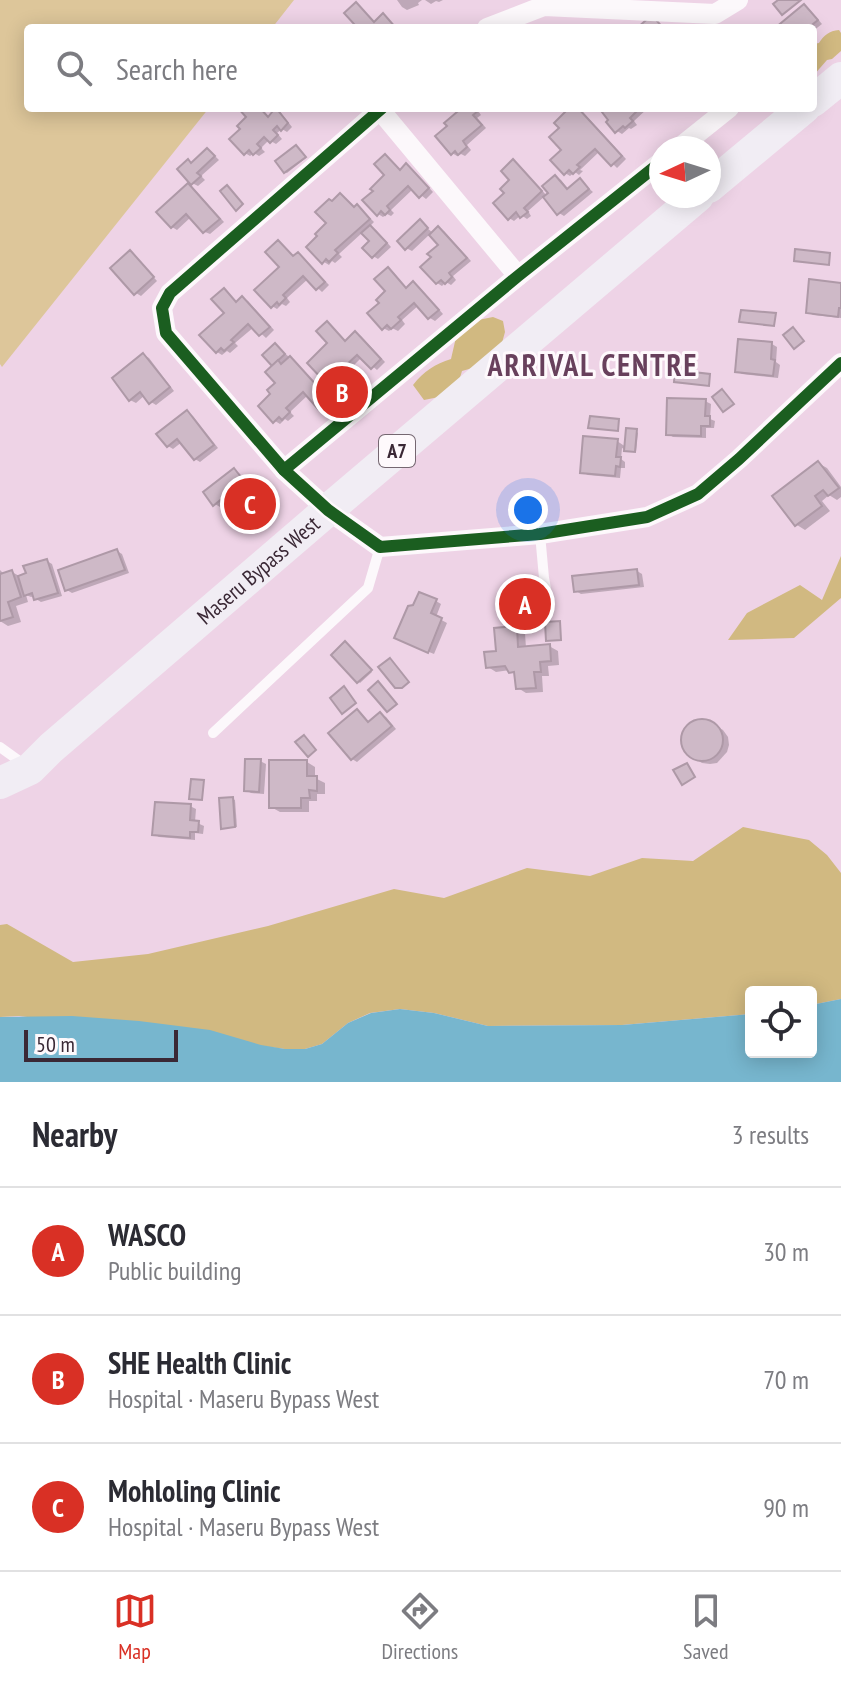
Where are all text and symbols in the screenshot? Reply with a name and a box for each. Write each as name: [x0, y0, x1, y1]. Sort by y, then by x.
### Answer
search box: [24, 24, 817, 112]
icon: search: [52, 46, 96, 90]
text: Search here: [116, 49, 238, 88]
north arrow: [649, 136, 721, 208]
district label: ARRIVAL CENTRE: [487, 345, 698, 384]
pin: B: [316, 362, 368, 422]
road number: A7: [379, 435, 415, 467]
pin: C: [224, 474, 276, 534]
your location: [508, 490, 548, 530]
street label: Maseru Bypass West: [191, 510, 325, 630]
pin: A: [499, 574, 551, 634]
map controls: [745, 986, 817, 1058]
button: locate: [745, 986, 817, 1058]
scale bar: [24, 1026, 178, 1062]
text: 50 m: [36, 1030, 75, 1058]
text: Nearby: [32, 1112, 117, 1156]
text: 3 results: [732, 1118, 809, 1151]
text: WASCO: [108, 1215, 186, 1254]
text: A: [51, 1235, 65, 1268]
text: 30 m: [763, 1235, 809, 1268]
text: Public building: [108, 1254, 241, 1287]
text: SHE Health Clinic: [108, 1343, 291, 1382]
text: B: [52, 1363, 64, 1396]
text: 70 m: [763, 1363, 809, 1396]
text: Hospital · Maseru Bypass West: [108, 1382, 379, 1415]
text: Mohloling Clinic: [108, 1471, 280, 1510]
text: C: [52, 1491, 64, 1524]
text: 90 m: [763, 1491, 809, 1524]
text: Hospital · Maseru Bypass West: [108, 1510, 379, 1543]
tab: Map: [113, 1589, 157, 1665]
tab: Directions: [382, 1589, 458, 1665]
tab: Saved: [683, 1589, 728, 1665]

